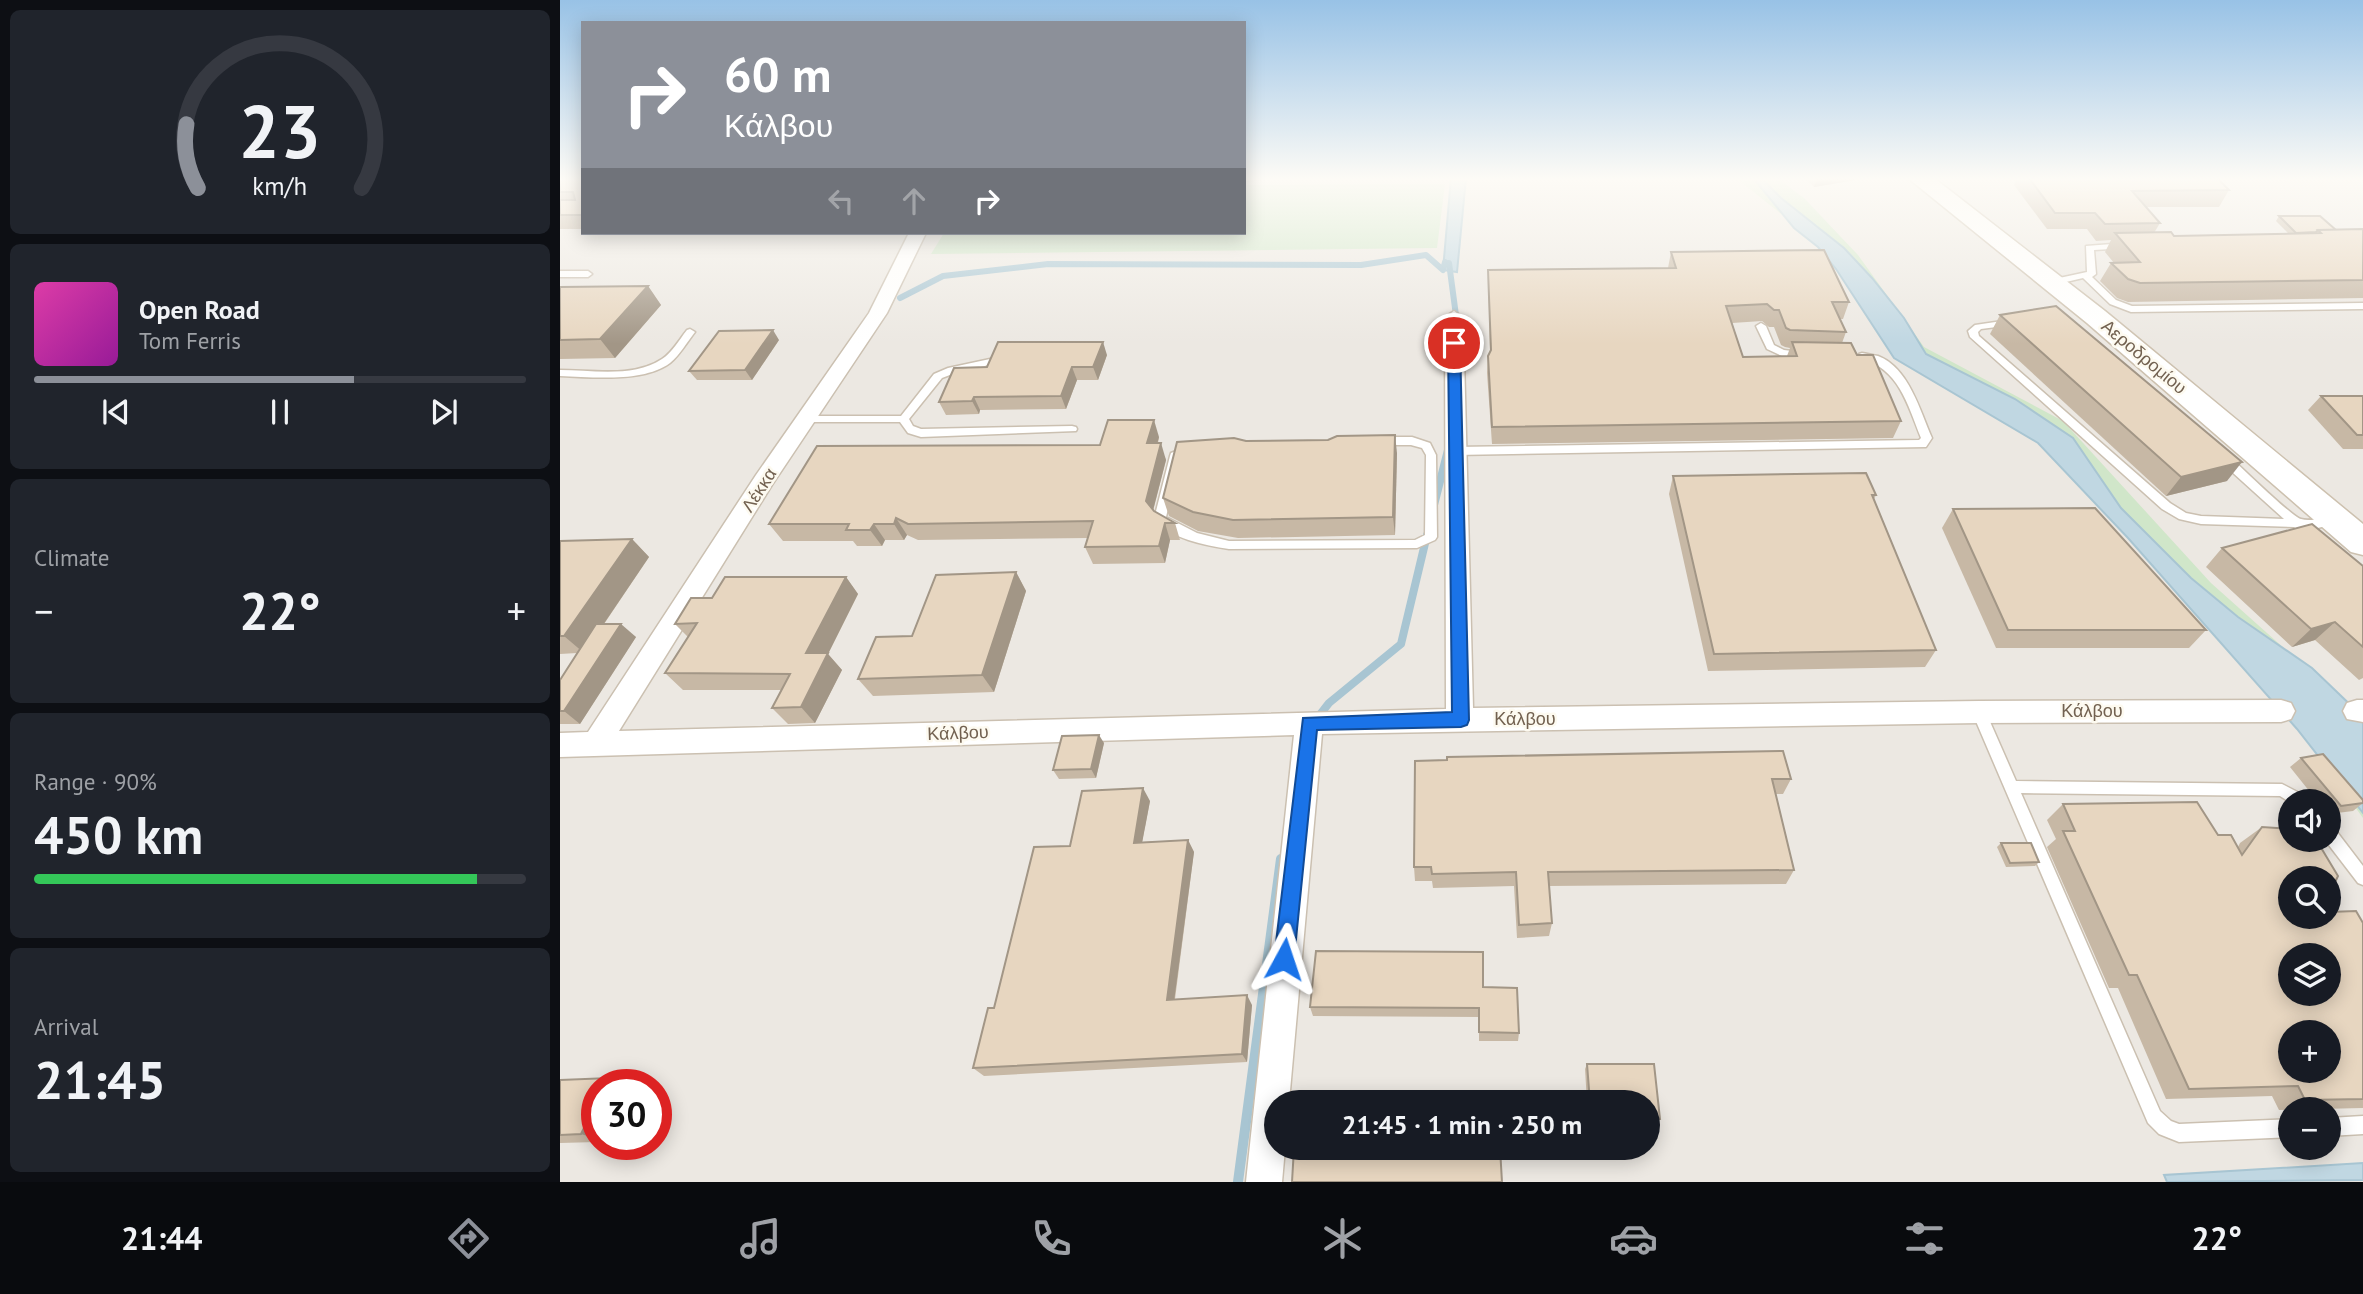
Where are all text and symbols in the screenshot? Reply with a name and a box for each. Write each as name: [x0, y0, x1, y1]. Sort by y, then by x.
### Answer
text: 60 m: [724, 42, 831, 106]
icon: right: [609, 49, 700, 140]
text: 23: [239, 85, 321, 179]
text: Κάλβου: [724, 104, 833, 146]
text: km/h: [253, 170, 307, 202]
icon: left: [822, 182, 860, 220]
icon: ahead: [895, 182, 933, 220]
icon: right: [968, 182, 1006, 220]
text: Open Road: [139, 293, 260, 326]
pin: [1424, 313, 1484, 373]
street label: Αεροδρομίου: [2097, 314, 2192, 399]
icon: arrive: [1435, 324, 1473, 362]
text: Tom Ferris: [139, 326, 241, 355]
icon: previous: [97, 393, 135, 431]
icon: pause: [261, 393, 299, 431]
icon: next: [425, 393, 463, 431]
street label: Λέκκα: [736, 463, 781, 516]
text: Climate: [34, 543, 109, 572]
text: 22°: [239, 577, 321, 644]
text: −: [34, 586, 53, 635]
text: +: [507, 586, 526, 635]
street label: Κάλβου: [2061, 699, 2123, 722]
street label: Κάλβου: [1494, 707, 1556, 730]
street label: Κάλβου: [927, 720, 989, 745]
text: Range · 90%: [34, 767, 157, 796]
map controls: [2278, 789, 2341, 1160]
button: sound: [2278, 789, 2341, 852]
text: 450 km: [34, 801, 203, 868]
button: search: [2278, 866, 2341, 929]
position arrow: [1247, 922, 1321, 996]
button: layers: [2278, 943, 2341, 1006]
text: Arrival: [34, 1012, 98, 1041]
button: +: [2278, 1020, 2341, 1083]
text: 21:45: [34, 1046, 166, 1113]
speed limit sign: 30: [581, 1069, 672, 1160]
button: −: [2278, 1097, 2341, 1160]
text: 21:45 · 1 min · 250 m: [1342, 1108, 1582, 1141]
icon: directions: [444, 1214, 493, 1263]
icon: music: [736, 1214, 785, 1263]
icon: phone: [1027, 1214, 1076, 1263]
icon: climate: [1318, 1214, 1367, 1263]
icon: car: [1609, 1214, 1658, 1263]
icon: filters: [1900, 1214, 1949, 1263]
text: 21:44: [121, 1217, 202, 1259]
text: 22°: [2192, 1217, 2242, 1259]

